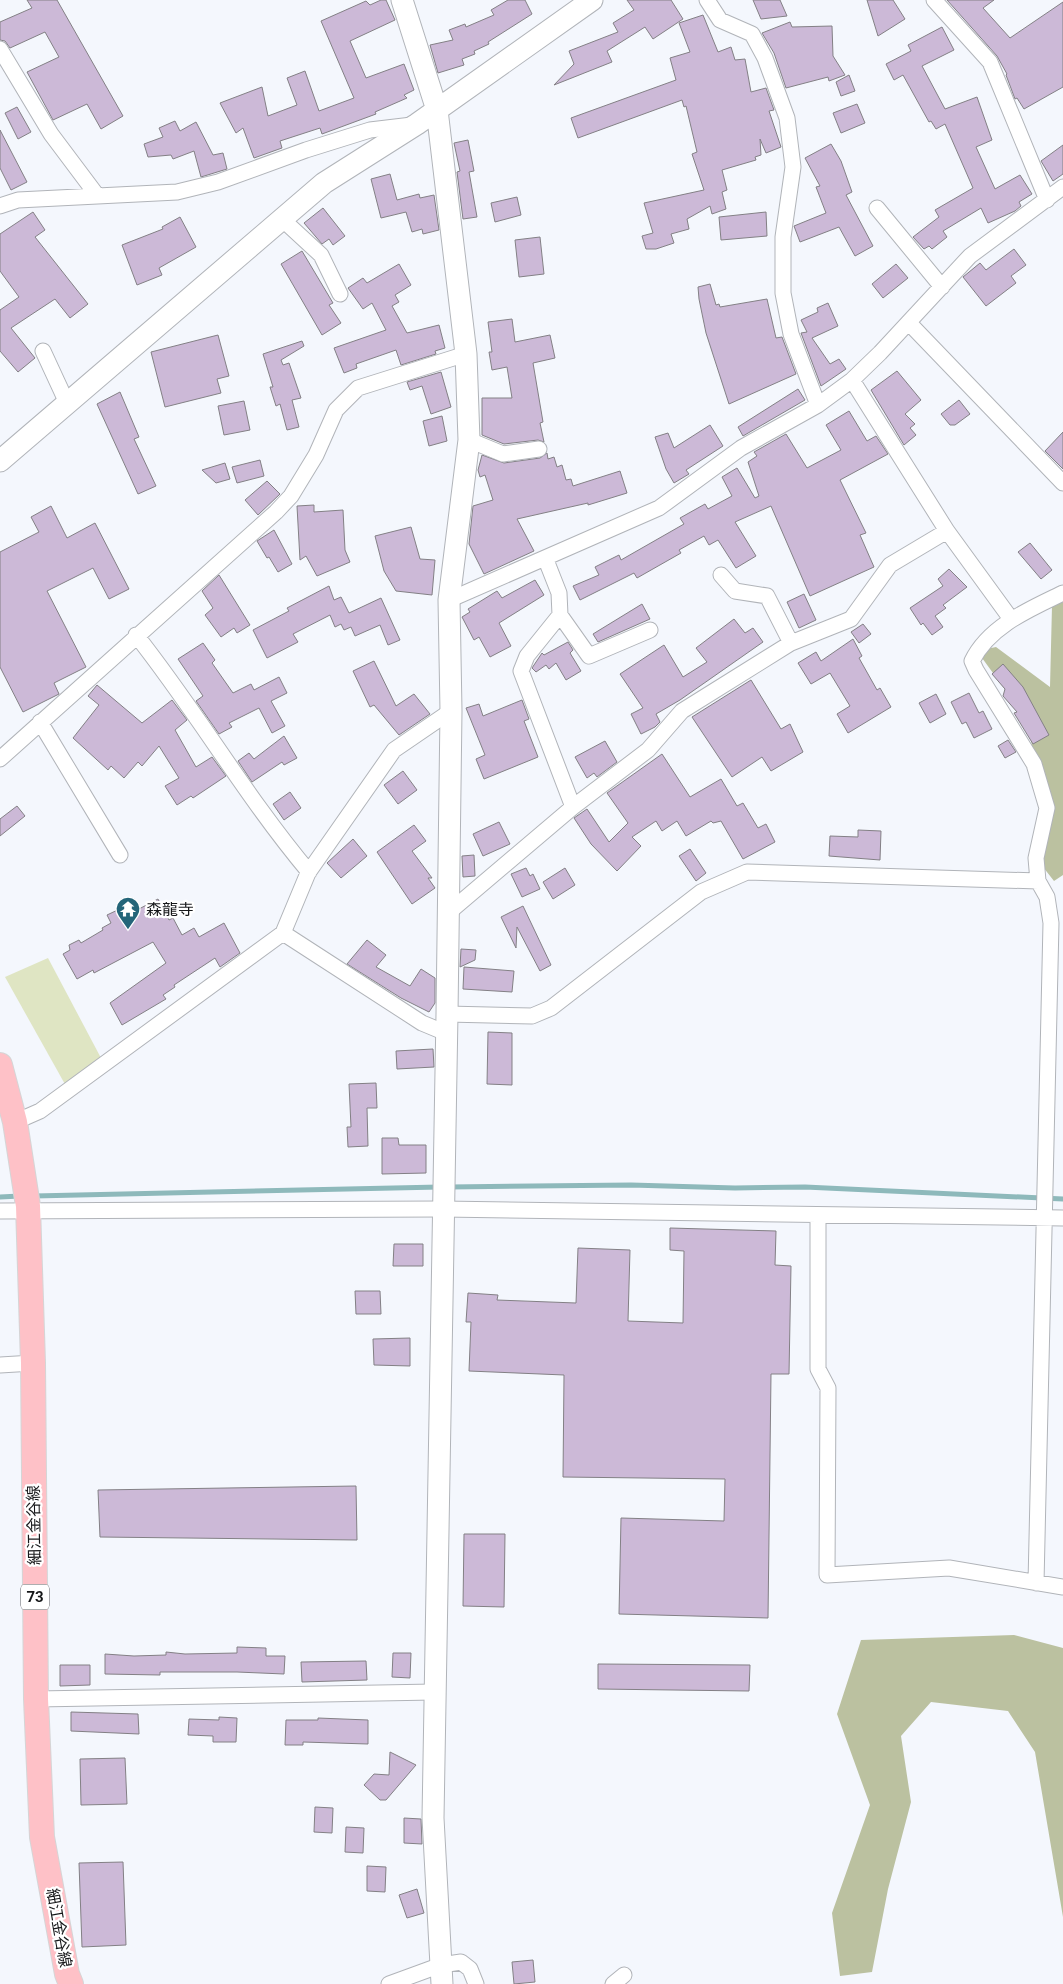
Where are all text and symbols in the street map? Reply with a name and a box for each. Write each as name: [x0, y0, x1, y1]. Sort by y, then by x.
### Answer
temple icon: 森龍寺: [115, 896, 141, 930]
place label: 森龍寺: [146, 900, 194, 919]
street label: 細江金谷線: [24, 1485, 44, 1565]
road number: 73: [21, 1584, 49, 1610]
street label: 細江金谷線: [43, 1887, 75, 1969]

